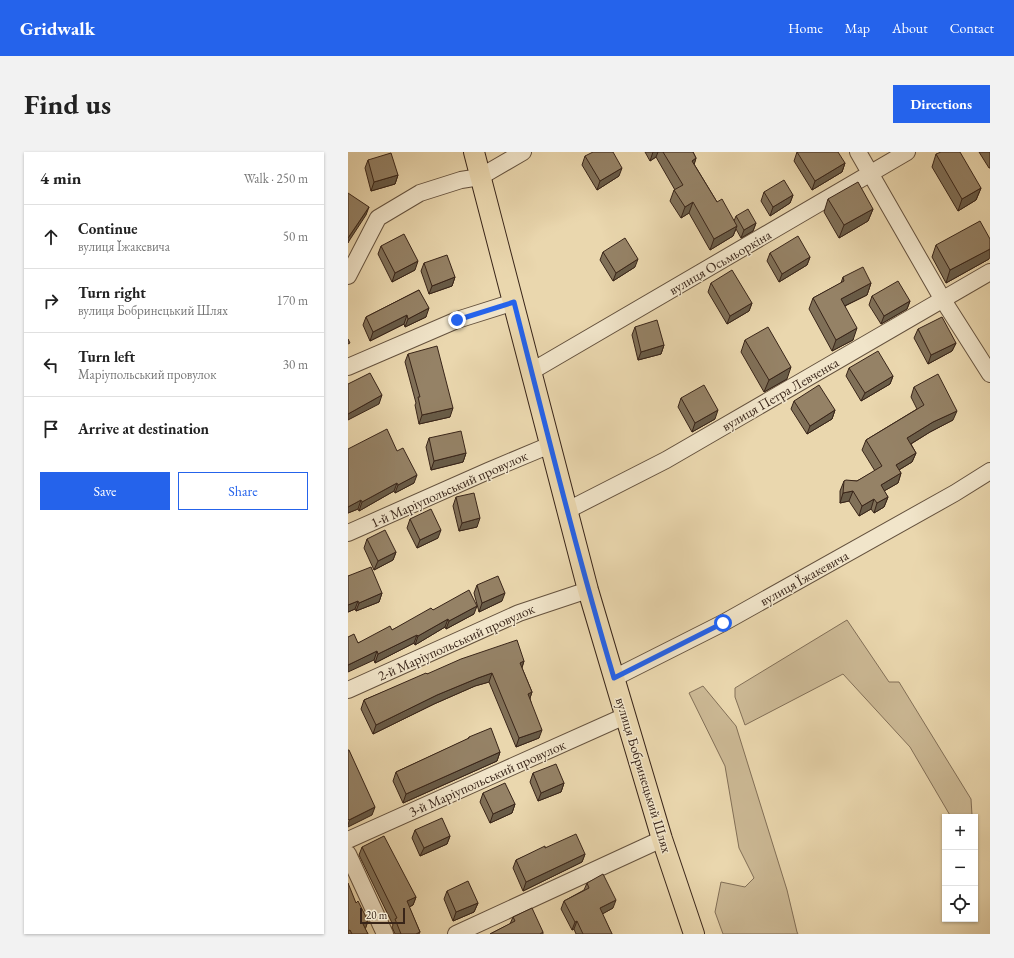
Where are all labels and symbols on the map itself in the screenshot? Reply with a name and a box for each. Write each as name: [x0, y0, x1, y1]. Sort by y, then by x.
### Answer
street label: вулиця Осьмьоркіна: [666, 225, 775, 299]
route end: [448, 311, 466, 329]
street label: вулиця Петра Левченка: [718, 353, 842, 435]
street label: 1-й Маріупольський провулок: [368, 446, 531, 532]
street label: вулиця Їжакевича: [756, 546, 852, 610]
street label: 2-й Маріупольський провулок: [375, 599, 538, 685]
route start: [714, 614, 732, 632]
street label: вулиця Бобринецький Шлях: [612, 695, 676, 855]
street label: 3-й Маріупольський провулок: [406, 735, 569, 821]
scale bar: [360, 906, 405, 925]

